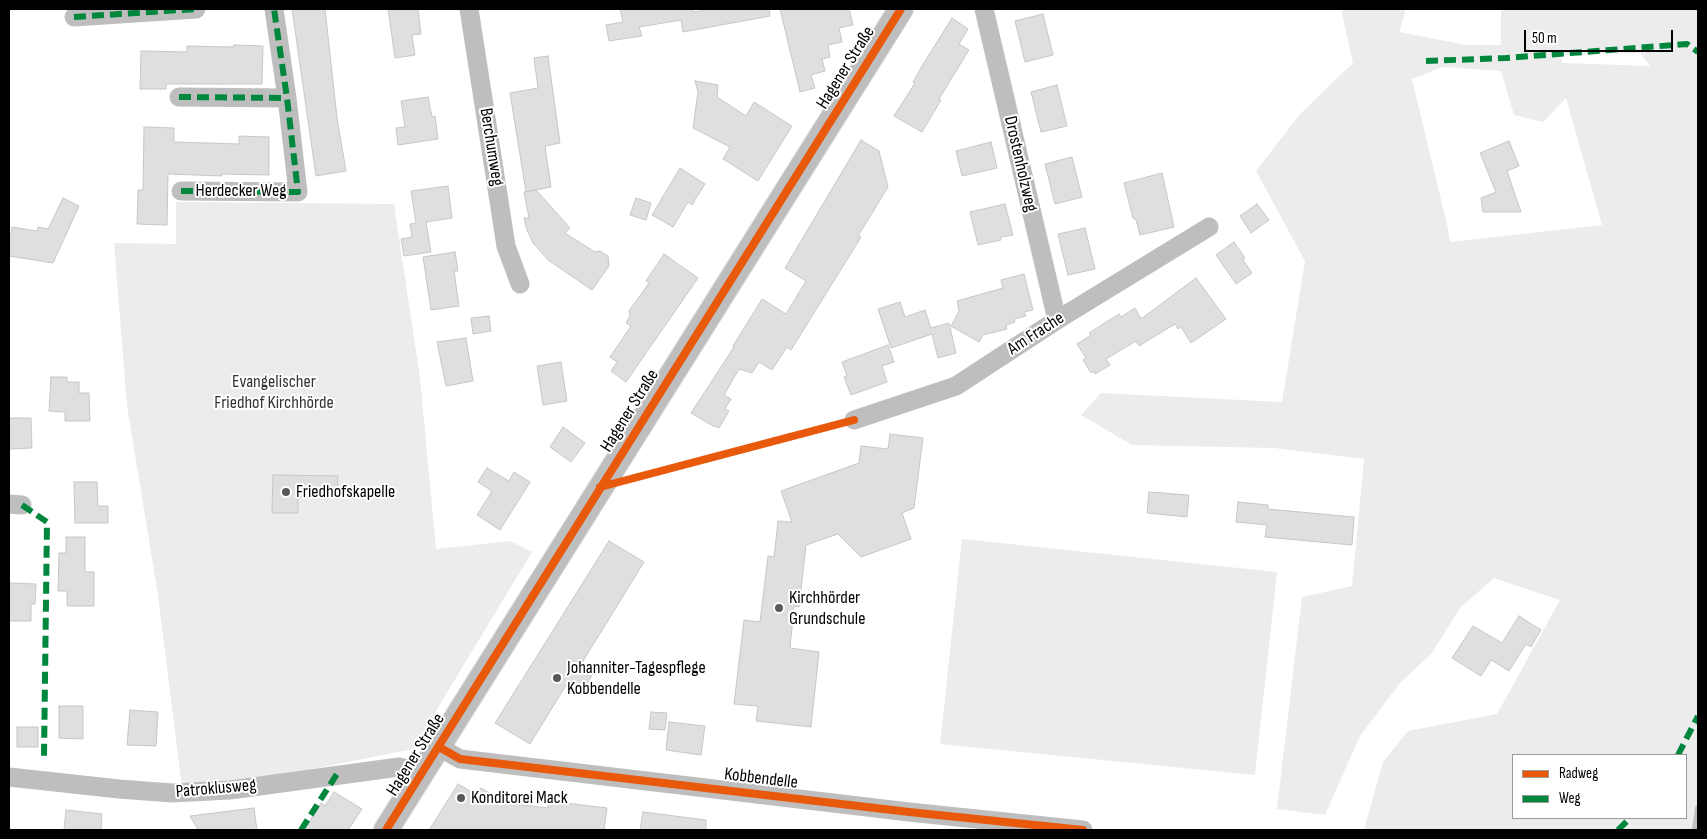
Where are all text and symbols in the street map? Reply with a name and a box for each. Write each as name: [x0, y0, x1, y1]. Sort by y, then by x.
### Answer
scale bar: [1527, 20, 1676, 52]
street label: Hagener Straße: [812, 23, 880, 113]
text: 50 m: [1532, 29, 1557, 48]
street label: Berchumweg: [474, 107, 508, 187]
street label: Drostenholzweg: [999, 114, 1041, 214]
street label: Herdecker Weg: [196, 180, 286, 202]
street label: Am Frache: [1004, 308, 1068, 360]
street label: Hagener Straße: [596, 366, 664, 456]
park label: Evangelischer Friedhof Kirchhörde: [214, 371, 334, 414]
place label: Friedhofskapelle: [296, 481, 395, 503]
marker: Friedhofskapelle: [280, 486, 292, 498]
place label: Kirchhörder Grundschule: [789, 587, 865, 630]
marker: Kirchhörder Grundschule: [773, 602, 785, 614]
place label: Johanniter-Tagespflege Kobbendelle: [567, 657, 706, 700]
marker: Johanniter-Tagespflege Kobbendelle: [551, 672, 563, 684]
street label: Hagener Straße: [382, 710, 450, 800]
legend: [1512, 754, 1687, 819]
street label: Kobbendelle: [723, 764, 799, 794]
text: Radweg: [1559, 764, 1598, 783]
street label: Patroklusweg: [175, 775, 257, 803]
place label: Konditorei Mack: [471, 787, 568, 809]
text: Weg: [1559, 789, 1581, 808]
marker: Konditorei Mack: [455, 792, 467, 804]

